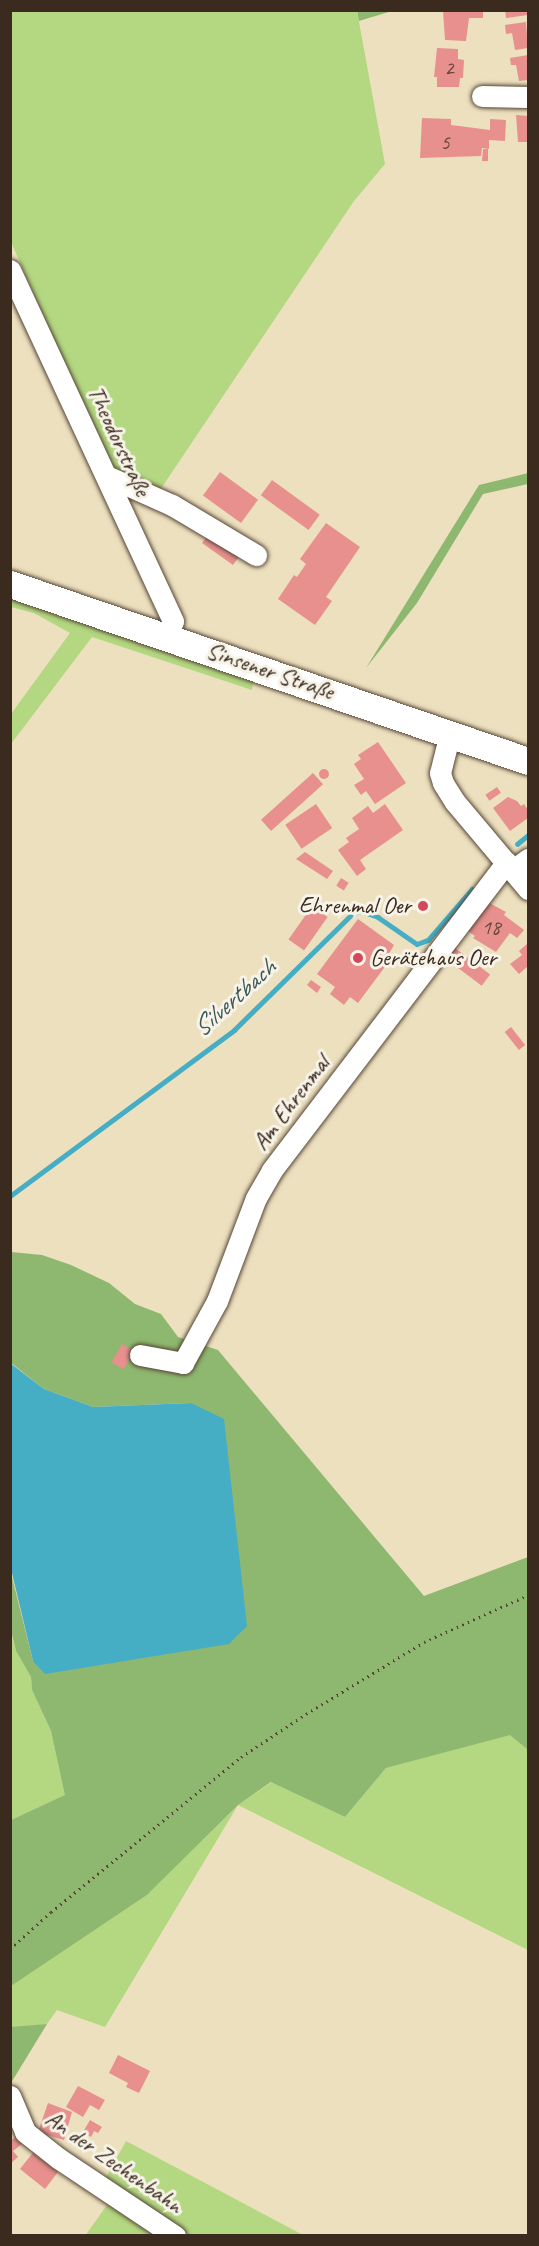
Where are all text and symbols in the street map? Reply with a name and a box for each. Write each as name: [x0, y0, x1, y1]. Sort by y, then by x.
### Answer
house number: 2: [444, 55, 454, 81]
house number: 5: [440, 129, 450, 155]
street label: Theodorstraße: [81, 381, 157, 501]
street label: Sinsener Straße: [202, 636, 338, 706]
place label: Ehrenmal Oer: [299, 892, 411, 920]
marker: Ehrenmal Oer: [416, 899, 430, 913]
house number: 18: [482, 914, 500, 940]
place label: Gerätehaus Oer: [370, 944, 496, 972]
marker: Gerätehaus Oer: [351, 951, 365, 965]
water label: Silvertbach: [186, 953, 282, 1043]
street label: Am Ehrenmal: [247, 1051, 335, 1155]
street label: An der Zechenbahn: [40, 2104, 188, 2220]

